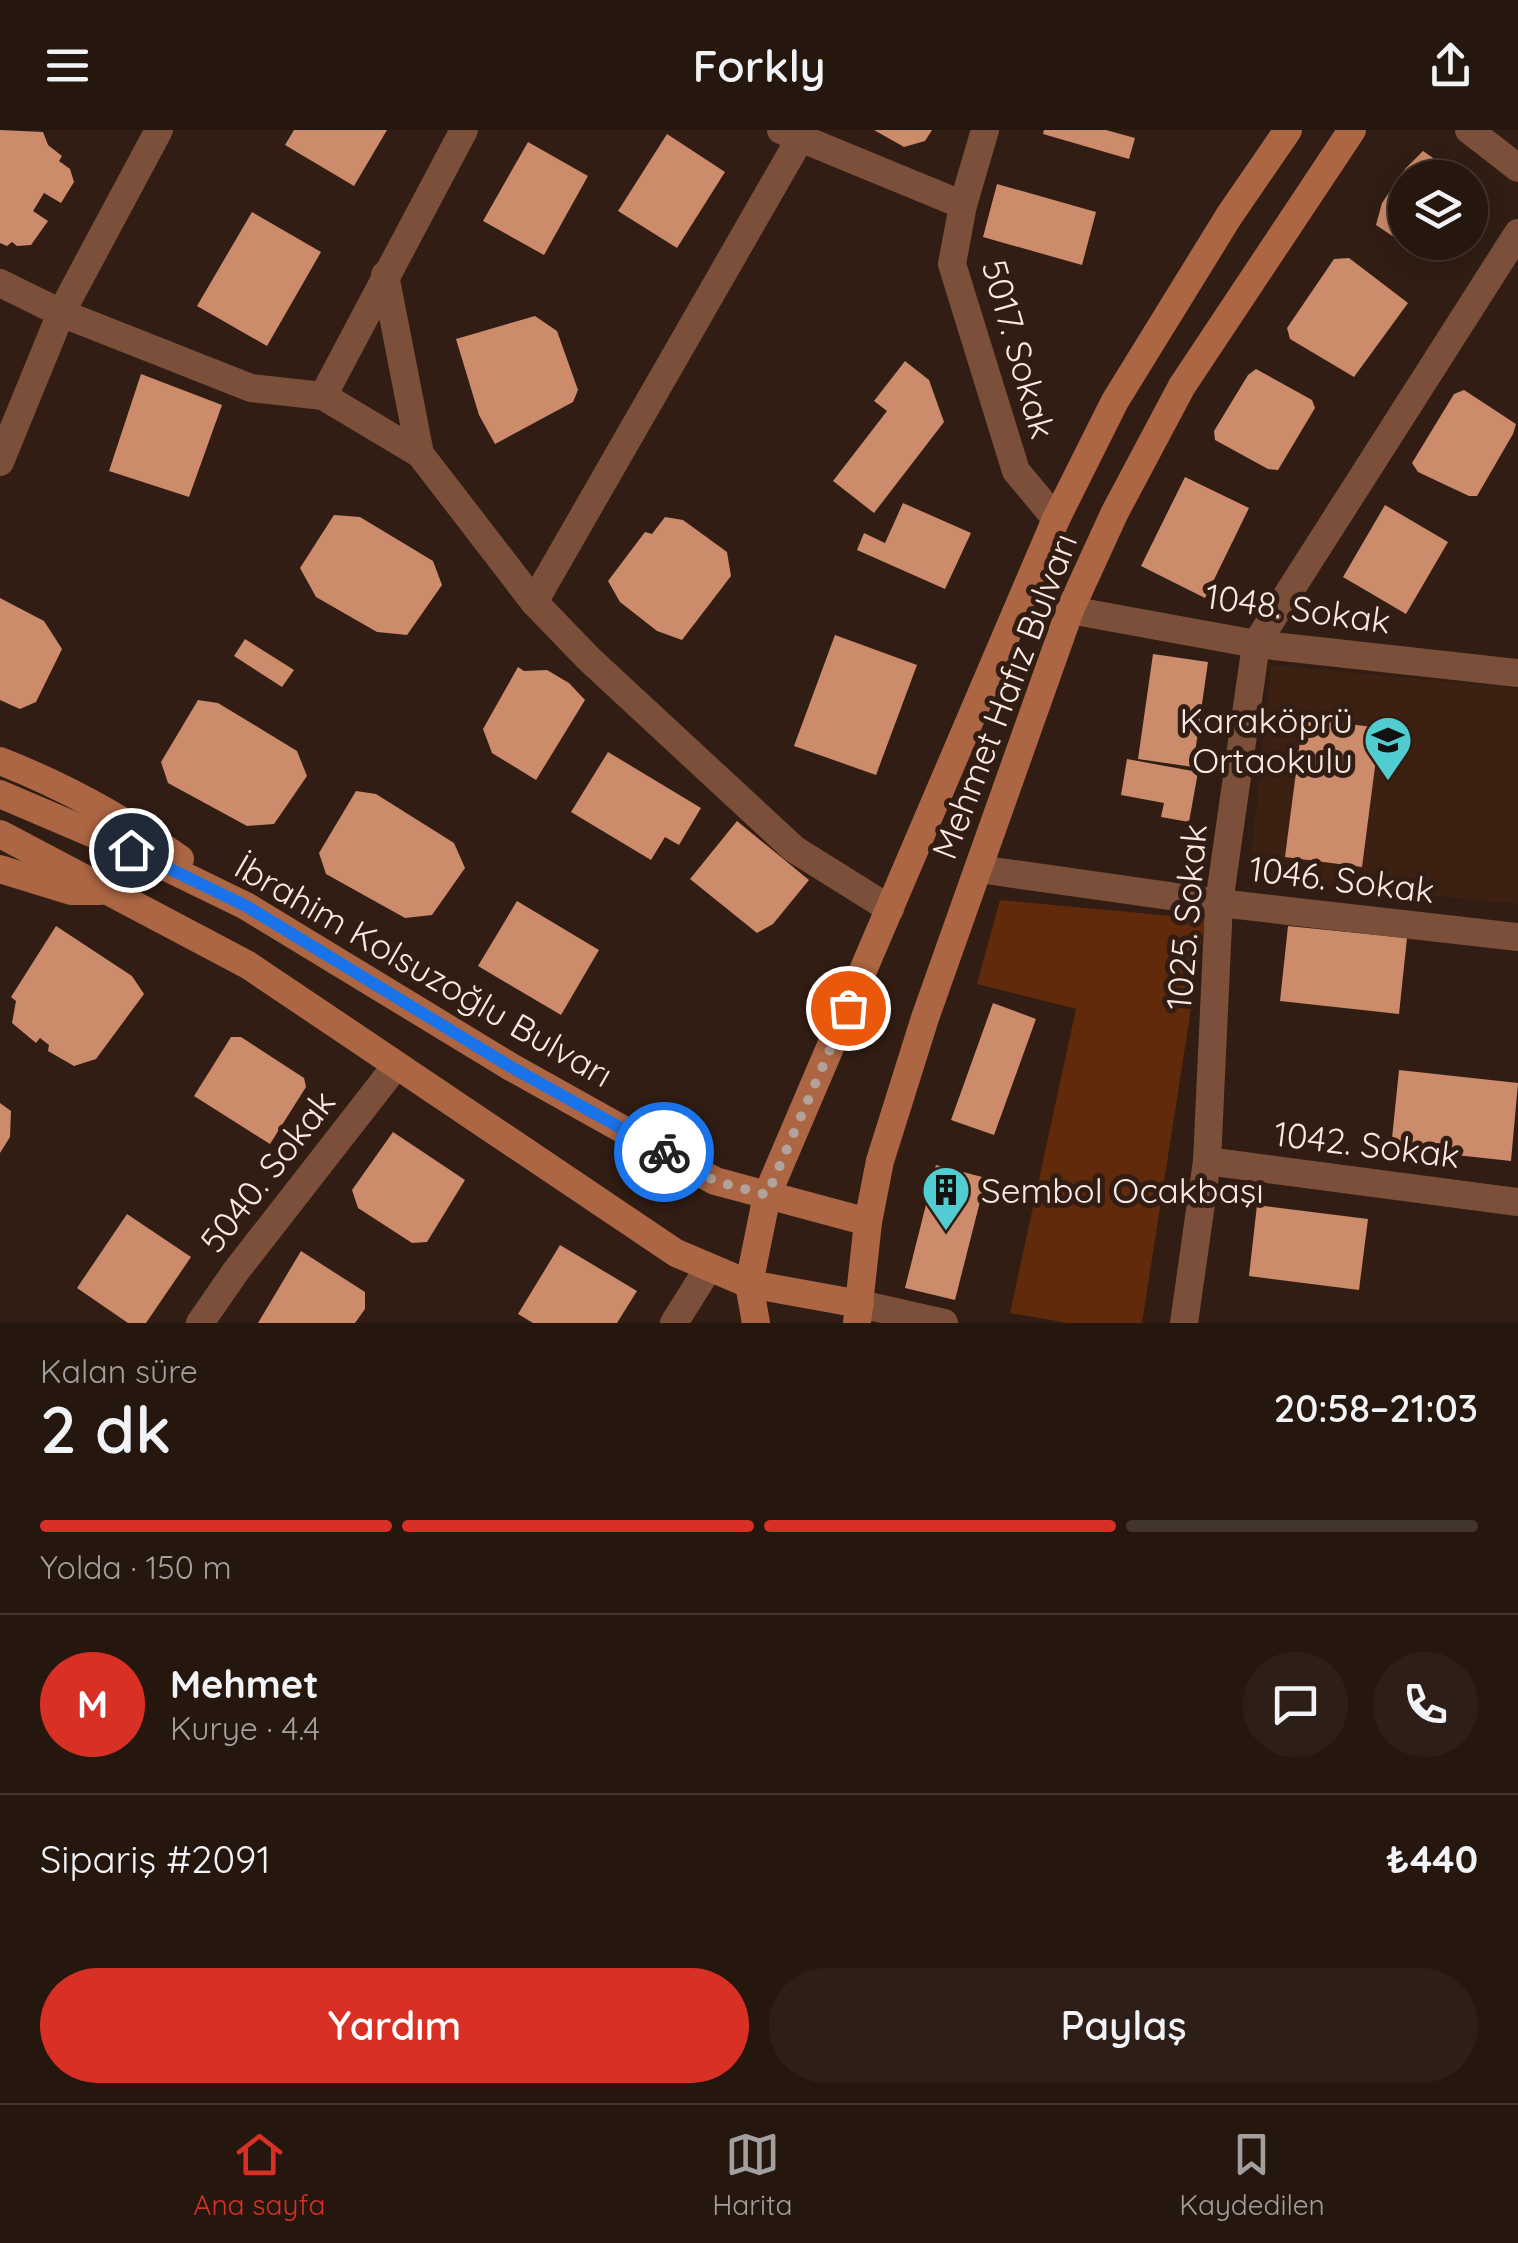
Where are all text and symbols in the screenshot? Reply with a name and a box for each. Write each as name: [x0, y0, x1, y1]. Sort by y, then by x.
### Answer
text: Forkly: [692, 37, 826, 93]
icon: menu: [40, 38, 95, 93]
icon: share: [1423, 38, 1478, 93]
map controls: [1388, 160, 1488, 260]
button: layers: [1388, 160, 1488, 260]
street label: 5017. Sokak: [973, 255, 1065, 443]
street label: Mehmet Hafız Bulvarı: [922, 527, 1086, 865]
street label: 1048. Sokak: [1203, 573, 1393, 643]
place label: Karaköprü Ortaokulu: [1179, 698, 1353, 782]
school or university icon: Karaköprü Ortaokulu: [1362, 714, 1414, 782]
pin: [89, 808, 174, 893]
street label: 1025. Sokak: [1156, 822, 1216, 1012]
icon: home: [104, 823, 159, 878]
street label: İbrahim Kolsuzoğlu Bulvarı: [227, 844, 621, 1096]
street label: 1046. Sokak: [1247, 846, 1437, 912]
pin: [806, 966, 891, 1051]
icon: bag: [821, 981, 876, 1036]
street label: 5040. Sokak: [190, 1081, 344, 1261]
courier: [614, 1102, 714, 1202]
street label: 1042. Sokak: [1272, 1111, 1462, 1177]
icon: bike: [637, 1125, 692, 1180]
building icon: Sembol Ocakbaşı: [920, 1164, 972, 1232]
place label: Sembol Ocakbaşı: [981, 1168, 1264, 1212]
text: Kalan süre: [40, 1351, 198, 1391]
text: 20:58–21:03: [1274, 1384, 1478, 1432]
text: 2 dk: [40, 1388, 171, 1469]
text: Yolda · 150 m: [40, 1547, 232, 1587]
button: chat: [1243, 1652, 1348, 1757]
button: phone: [1373, 1652, 1478, 1757]
text: Mehmet: [170, 1660, 319, 1708]
text: M: [77, 1680, 108, 1728]
text: Kurye · 4.4: [170, 1708, 320, 1748]
text: Sipariş #2091: [40, 1835, 271, 1883]
text: ₺440: [1386, 1835, 1478, 1883]
button: Yardım: [40, 1968, 749, 2083]
button: Paylaş: [769, 1968, 1478, 2083]
tab: Ana sayfa: [193, 2127, 326, 2222]
tab: Harita: [712, 2127, 793, 2222]
tab: Kaydedilen: [1179, 2127, 1325, 2222]

